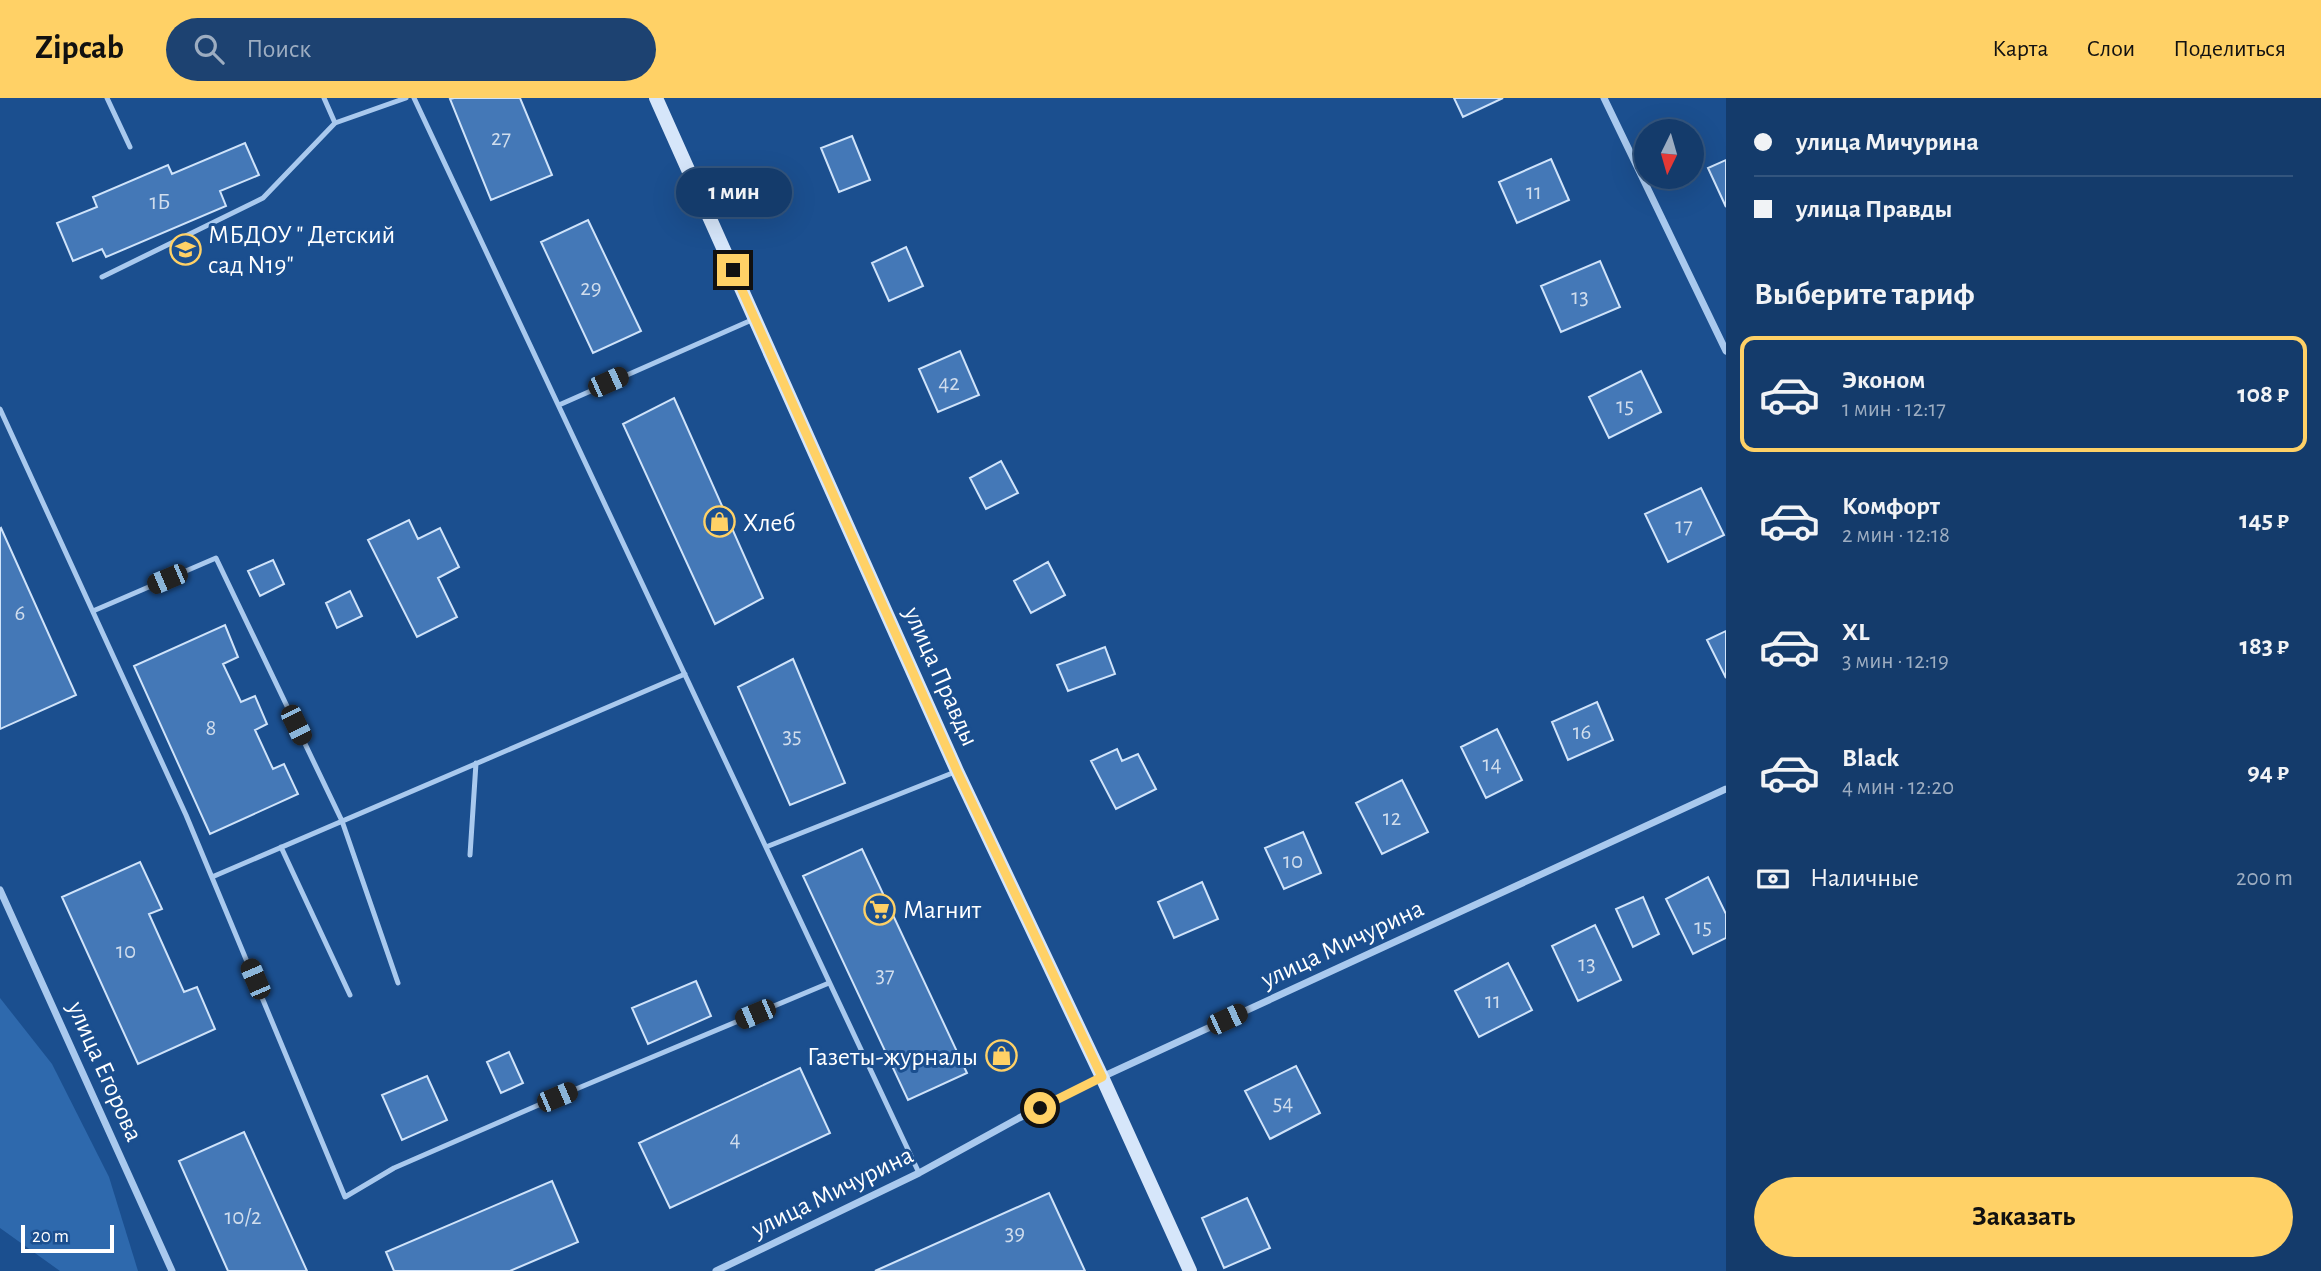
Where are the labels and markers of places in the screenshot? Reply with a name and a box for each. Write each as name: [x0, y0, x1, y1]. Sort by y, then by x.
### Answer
place label: МБДОУ " Детский сад N19": [208, 222, 395, 278]
school or university icon: МБДОУ " Детский сад N19": [168, 232, 202, 266]
shop icon: Хлеб: [703, 505, 737, 539]
place label: Хлеб: [743, 510, 796, 536]
supermarket icon: Магнит: [863, 892, 897, 926]
place label: Магнит: [903, 897, 982, 923]
shop icon: Газеты-журналы: [984, 1039, 1018, 1073]
place label: Газеты-журналы: [807, 1044, 978, 1070]

